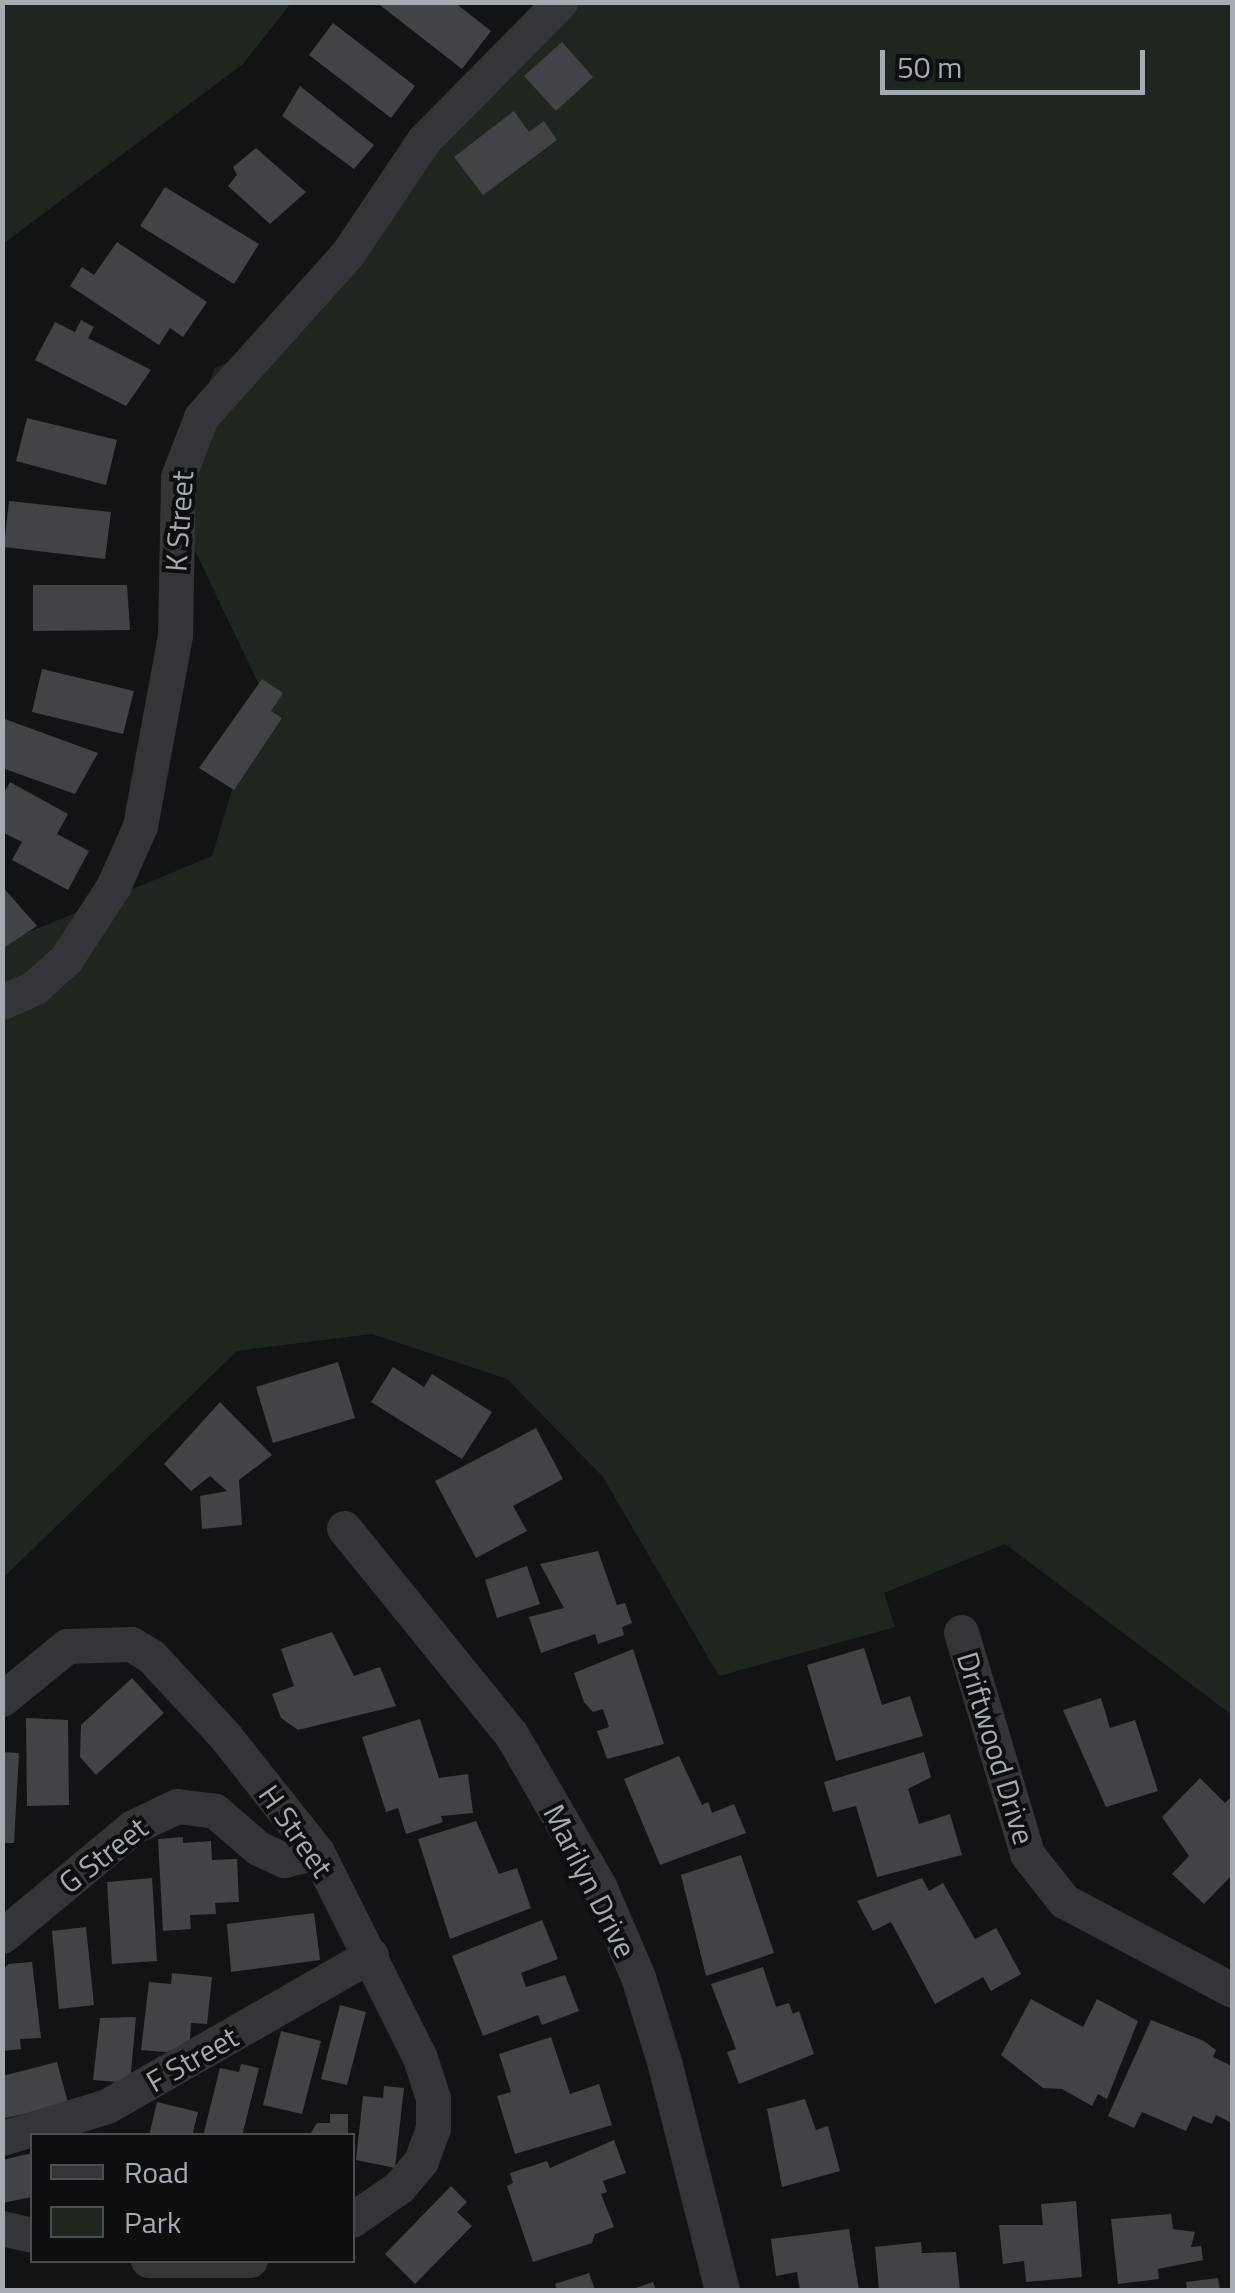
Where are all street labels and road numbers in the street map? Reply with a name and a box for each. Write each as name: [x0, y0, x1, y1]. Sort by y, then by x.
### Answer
street label: K Street: [158, 469, 200, 573]
street label: Driftwood Drive: [950, 1647, 1042, 1849]
street label: H Street: [251, 1778, 341, 1884]
street label: Marilyn Drive: [536, 1798, 644, 1964]
street label: G Street: [52, 1809, 154, 1901]
street label: F Street: [140, 2018, 244, 2100]

